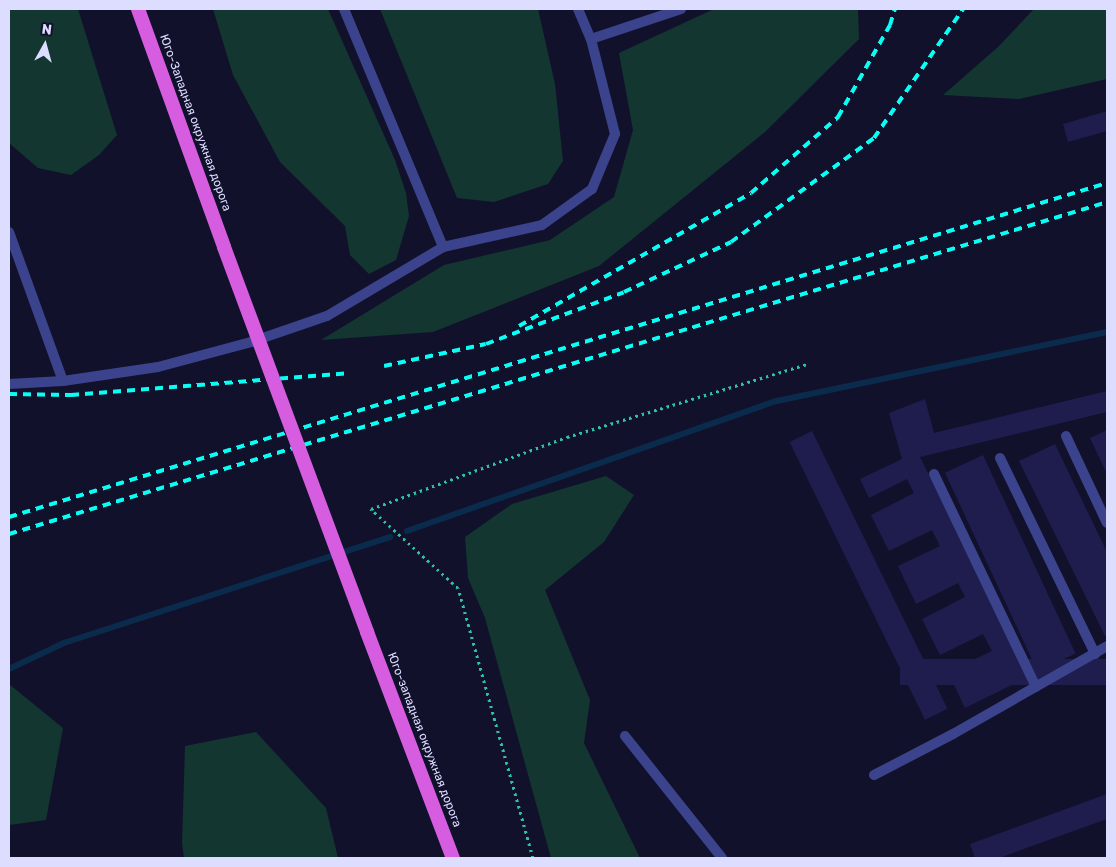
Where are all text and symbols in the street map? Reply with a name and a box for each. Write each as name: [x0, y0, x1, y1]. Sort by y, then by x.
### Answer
north arrow: [20, 20, 70, 70]
text: N: [41, 21, 53, 39]
street label: Юго-Западная окружная дорога: [156, 33, 234, 213]
street label: Юго-западная окружная дорога: [384, 651, 464, 829]

